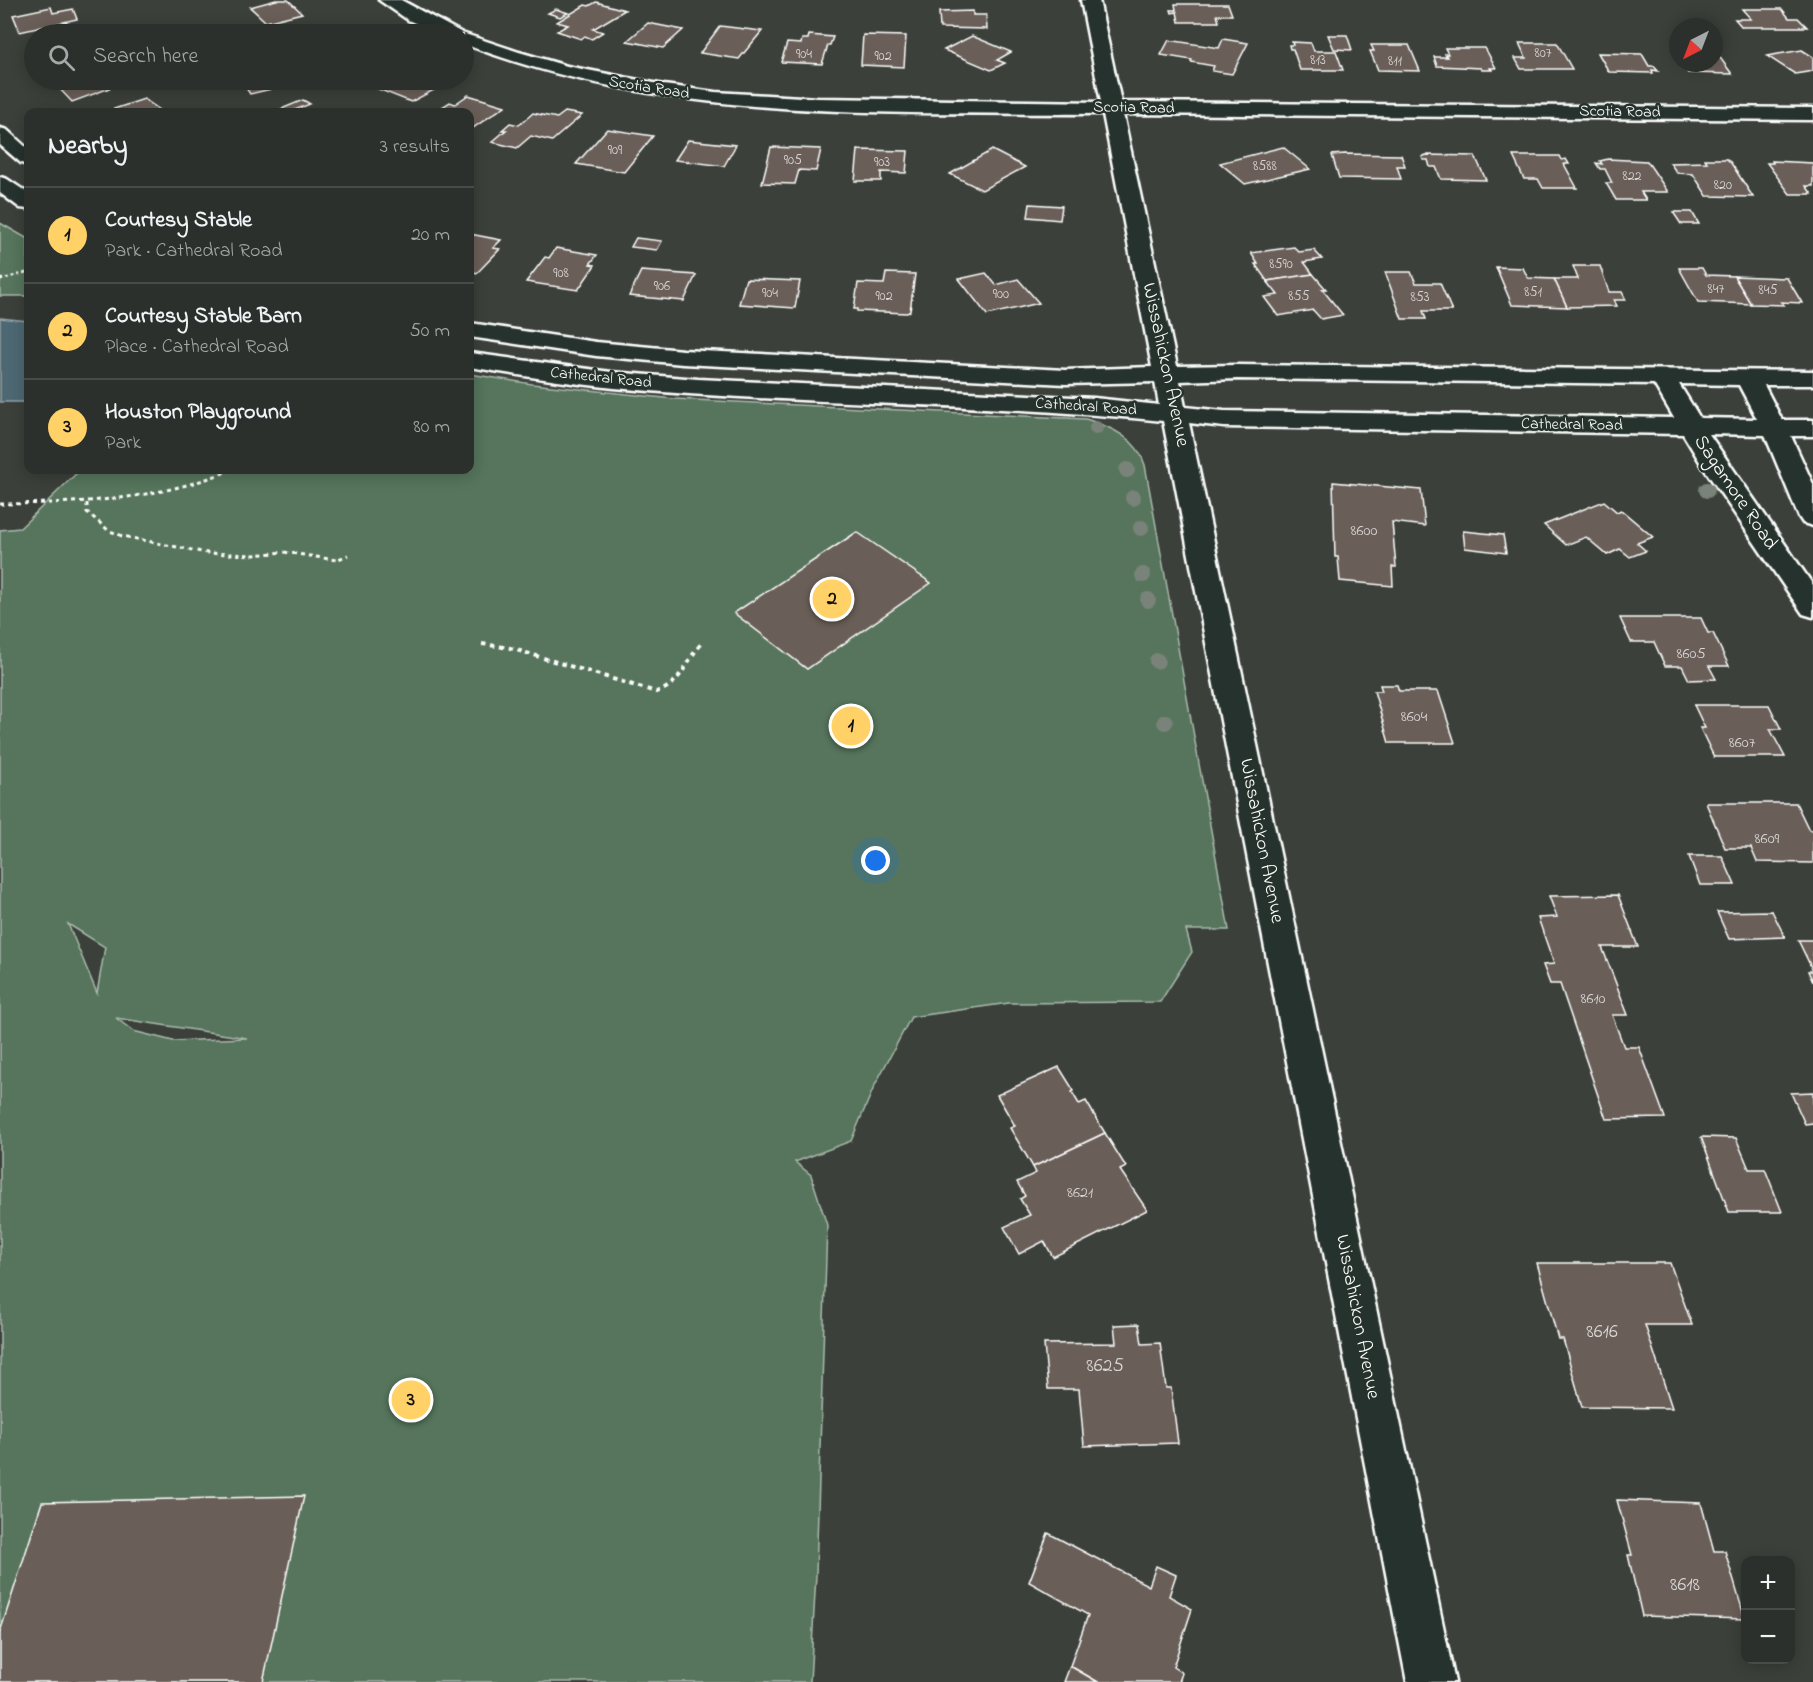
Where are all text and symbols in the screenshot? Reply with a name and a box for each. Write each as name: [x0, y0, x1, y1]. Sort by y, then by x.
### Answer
north arrow: [1669, 18, 1723, 72]
search box: [24, 24, 474, 90]
icon: search: [45, 41, 78, 74]
text: Search here: [93, 41, 198, 73]
house number: 807: [1534, 43, 1552, 64]
house number: 904: [796, 44, 812, 65]
house number: 902: [874, 46, 892, 67]
house number: 813: [1310, 50, 1326, 71]
house number: 811: [1388, 51, 1403, 72]
street label: Scotia Road: [607, 70, 691, 106]
street label: Scotia Road: [1093, 95, 1175, 121]
street label: Scotia Road: [1579, 99, 1661, 125]
text: Nearby: [48, 128, 127, 166]
text: 3 results: [380, 133, 450, 162]
house number: 909: [608, 140, 623, 161]
house number: 905: [784, 150, 802, 171]
house number: 903: [874, 152, 890, 173]
house number: 8588: [1253, 156, 1277, 177]
house number: 822: [1622, 166, 1642, 187]
house number: 820: [1714, 175, 1732, 196]
text: Courtesy Stable: [105, 205, 252, 237]
text: 1: [64, 221, 71, 250]
text: 20 m: [411, 221, 450, 250]
text: Park · Cathedral Road: [105, 237, 282, 266]
house number: 8590: [1269, 254, 1293, 275]
house number: 908: [553, 263, 569, 284]
house number: 906: [654, 276, 670, 297]
house number: 847: [1708, 279, 1725, 300]
street label: Wissahickon Avenue: [1133, 280, 1197, 450]
house number: 845: [1758, 280, 1778, 301]
house number: 851: [1524, 282, 1542, 303]
house number: 904: [762, 283, 778, 304]
house number: 900: [993, 284, 1009, 305]
house number: 902: [875, 286, 893, 307]
house number: 855: [1288, 286, 1310, 307]
house number: 853: [1410, 287, 1430, 308]
text: Courtesy Stable Barn: [105, 301, 302, 333]
text: 2: [63, 317, 72, 346]
text: 50 m: [409, 317, 450, 346]
text: Place · Cathedral Road: [105, 333, 289, 362]
street label: Cathedral Road: [549, 361, 653, 395]
street label: Cathedral Road: [1034, 391, 1138, 423]
text: Houston Playground: [105, 397, 291, 429]
street label: Cathedral Road: [1521, 412, 1623, 438]
text: 3: [63, 413, 72, 442]
text: 80 m: [413, 413, 450, 442]
text: Park: [105, 429, 141, 458]
street label: Sagamore Road: [1685, 430, 1784, 557]
house number: 8600: [1351, 519, 1378, 543]
pin: 2: [812, 576, 852, 622]
house number: 8605: [1676, 642, 1706, 666]
pin: 1: [832, 704, 870, 748]
house number: 8604: [1401, 705, 1428, 729]
house number: 8607: [1729, 731, 1756, 755]
street label: Wissahickon Avenue: [1231, 756, 1291, 926]
house number: 8609: [1755, 827, 1780, 851]
your location: [861, 846, 890, 875]
house number: 8610: [1580, 987, 1606, 1011]
house number: 8621: [1067, 1181, 1093, 1205]
street label: Wissahickon Avenue: [1327, 1232, 1387, 1402]
house number: 8616: [1586, 1318, 1618, 1347]
house number: 8625: [1086, 1352, 1124, 1381]
pin: 3: [392, 1378, 430, 1422]
map controls: [1741, 1556, 1795, 1664]
button: +: [1741, 1556, 1795, 1610]
house number: 8618: [1670, 1571, 1700, 1600]
button: −: [1741, 1610, 1795, 1664]

